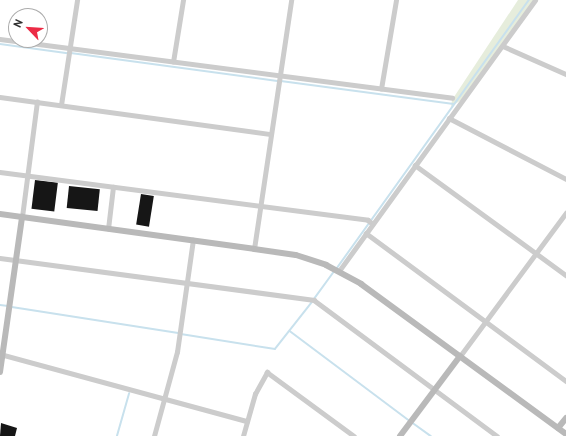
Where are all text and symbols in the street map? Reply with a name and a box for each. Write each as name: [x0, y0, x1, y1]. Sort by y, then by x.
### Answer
north arrow: [8, 8, 48, 48]
text: N: [10, 17, 26, 30]

